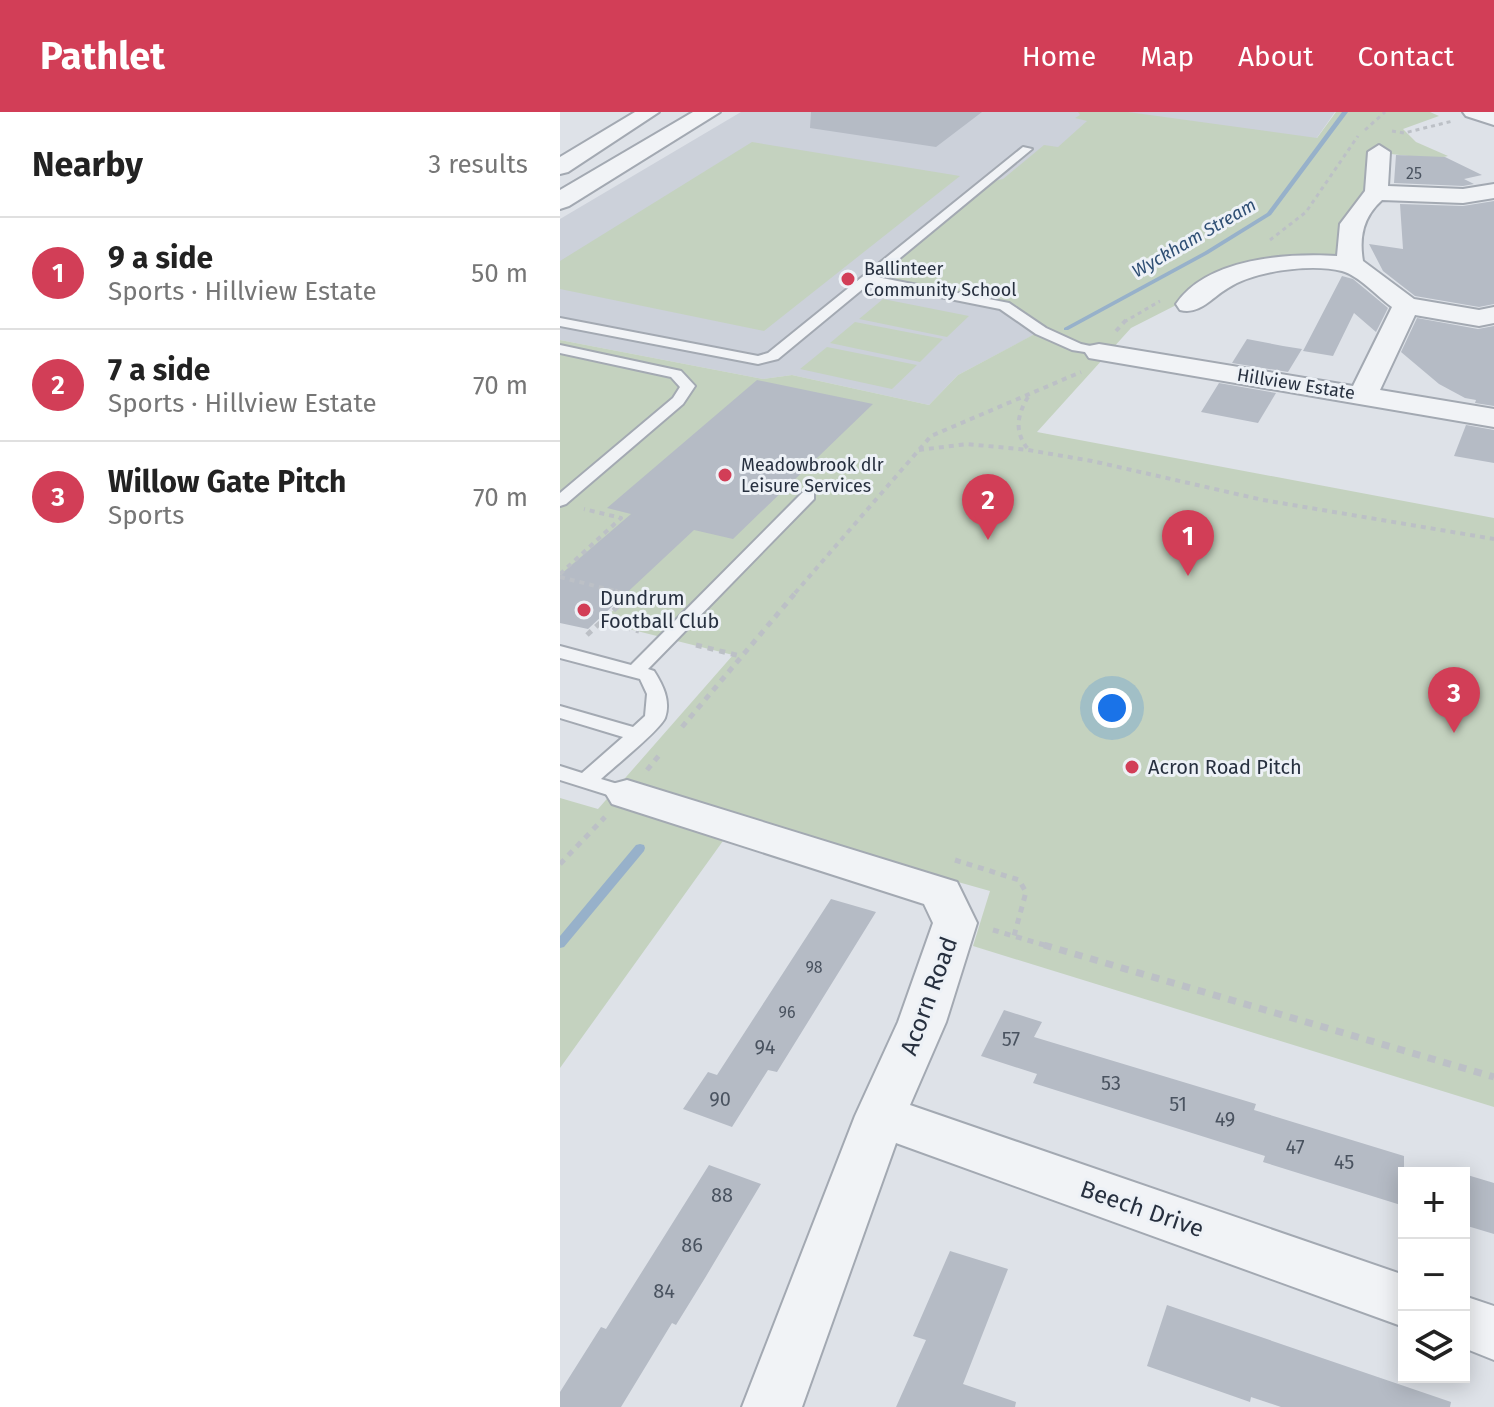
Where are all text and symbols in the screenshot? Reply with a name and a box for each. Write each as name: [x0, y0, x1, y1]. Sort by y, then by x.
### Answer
text: Pathlet: [40, 33, 165, 79]
text: Home: [1022, 40, 1096, 73]
text: Map: [1140, 40, 1194, 73]
text: About: [1238, 40, 1313, 73]
text: Contact: [1357, 40, 1454, 73]
text: Nearby: [32, 144, 143, 185]
text: 3 results: [428, 149, 528, 180]
house number: 25: [1406, 164, 1422, 183]
water label: Wyckham Stream: [1128, 194, 1260, 282]
text: 9 a side: [108, 240, 213, 276]
text: 1: [52, 258, 64, 289]
text: 50 m: [471, 258, 528, 289]
place label: Ballinteer Community School: [864, 258, 1016, 301]
marker: Ballinteer Community School: [839, 270, 857, 288]
text: Sports · Hillview Estate: [108, 276, 377, 307]
text: 7 a side: [108, 352, 210, 388]
street label: Hillview Estate: [1235, 364, 1357, 404]
text: 2: [51, 370, 65, 401]
text: 70 m: [473, 370, 528, 401]
text: Sports · Hillview Estate: [108, 388, 377, 419]
place label: Meadowbrook dlr Leisure Services: [741, 454, 884, 497]
text: Willow Gate Pitch: [108, 464, 346, 500]
marker: Meadowbrook dlr Leisure Services: [716, 466, 734, 484]
pin: 2: [962, 474, 1014, 540]
text: 3: [51, 482, 65, 513]
text: 70 m: [473, 482, 528, 513]
text: Sports: [108, 500, 184, 531]
pin: 1: [1162, 510, 1214, 576]
place label: Dundrum Football Club: [600, 586, 719, 633]
marker: Dundrum Football Club: [575, 601, 593, 619]
pin: 3: [1428, 667, 1480, 733]
your location: [1092, 688, 1132, 728]
place label: Acron Road Pitch: [1148, 755, 1302, 779]
marker: Acron Road Pitch: [1123, 758, 1141, 776]
street label: Acorn Road: [895, 933, 963, 1059]
house number: 98: [805, 958, 823, 977]
house number: 96: [779, 1003, 795, 1022]
house number: 57: [1002, 1027, 1020, 1051]
house number: 94: [755, 1035, 776, 1059]
house number: 53: [1101, 1071, 1121, 1095]
house number: 90: [709, 1087, 731, 1111]
house number: 51: [1169, 1092, 1187, 1116]
house number: 49: [1215, 1107, 1235, 1131]
house number: 47: [1285, 1135, 1305, 1159]
house number: 45: [1334, 1150, 1354, 1174]
map controls: [1398, 1167, 1470, 1383]
button: +: [1398, 1167, 1470, 1239]
street label: Beech Drive: [1076, 1175, 1208, 1243]
house number: 88: [711, 1183, 733, 1207]
house number: 86: [681, 1233, 703, 1257]
button: −: [1398, 1239, 1470, 1311]
house number: 84: [653, 1279, 675, 1303]
button: layers: [1398, 1311, 1470, 1383]

